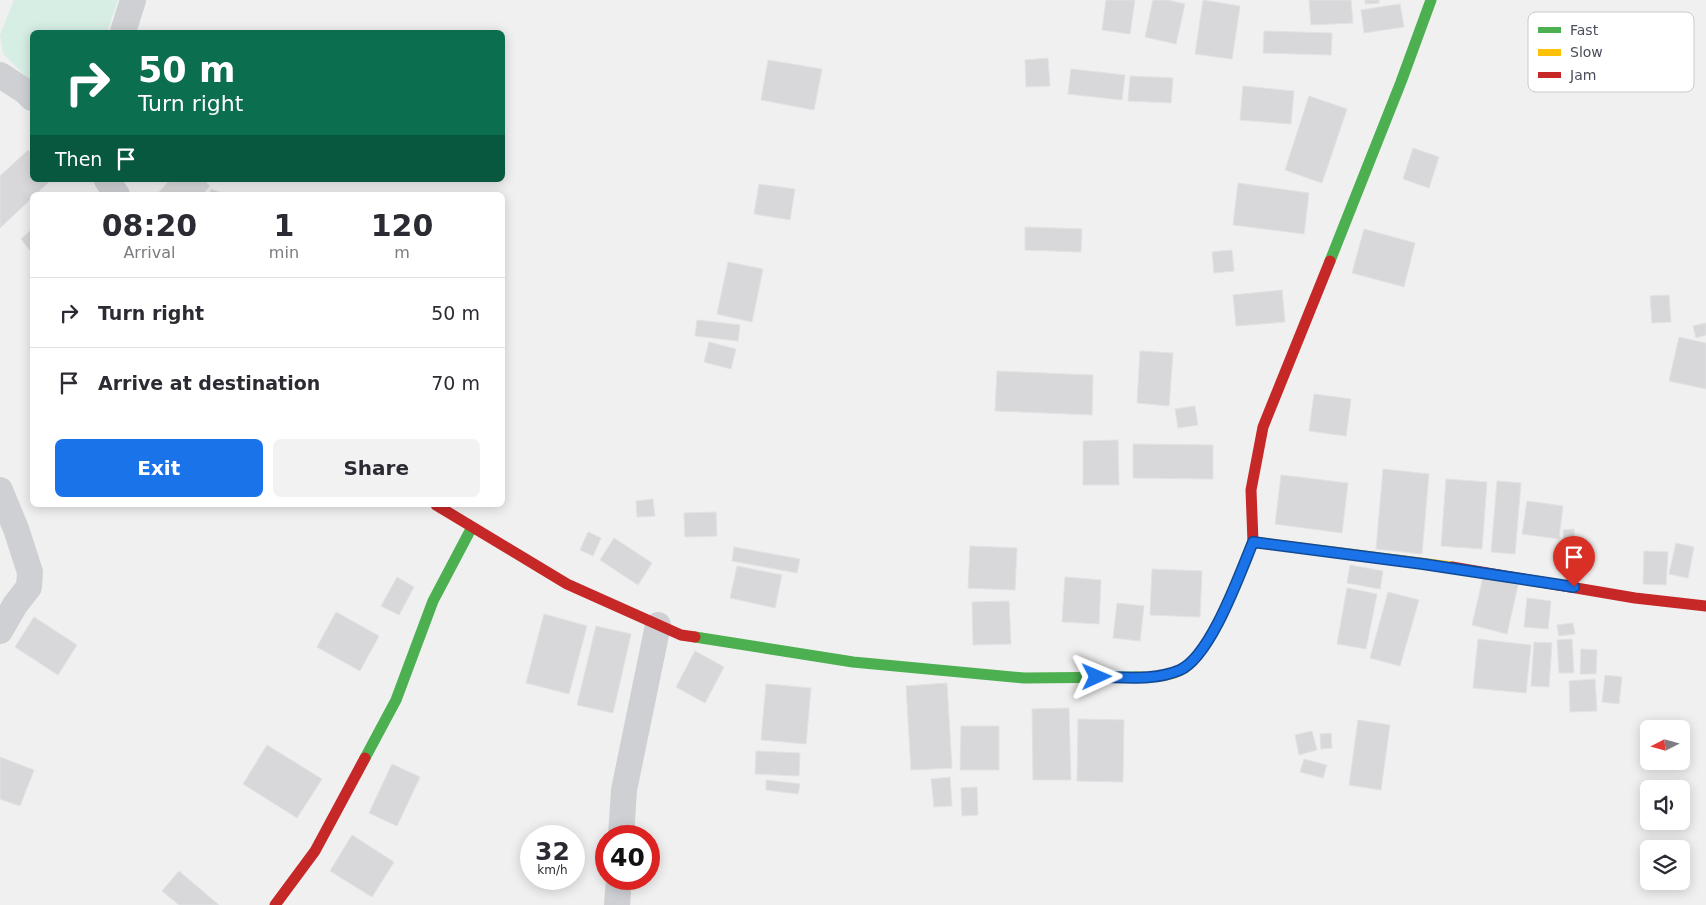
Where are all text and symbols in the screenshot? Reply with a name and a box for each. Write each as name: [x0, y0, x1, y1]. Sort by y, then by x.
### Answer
legend: [1528, 12, 1694, 92]
text: Fast: [1570, 22, 1599, 38]
text: Slow: [1570, 44, 1603, 60]
icon: right: [55, 50, 120, 115]
text: 50 m: [138, 50, 235, 90]
text: Jam: [1569, 67, 1596, 83]
text: Turn right: [138, 91, 243, 116]
icon: arrive: [112, 145, 140, 173]
text: Then: [55, 148, 102, 170]
text: 08:20: [102, 208, 197, 243]
text: 1: [273, 208, 294, 243]
text: 120: [371, 208, 433, 243]
text: Arrival: [123, 243, 175, 262]
text: min: [269, 243, 299, 262]
text: m: [394, 243, 410, 262]
icon: right: [55, 299, 83, 327]
text: Turn right: [98, 302, 204, 324]
text: 50 m: [431, 302, 480, 324]
icon: arrive: [55, 369, 83, 397]
text: Arrive at destination: [98, 372, 320, 394]
text: 70 m: [431, 372, 480, 394]
button: Exit: [55, 439, 263, 497]
button: Share: [273, 439, 480, 497]
pin: [1553, 536, 1595, 587]
icon: arrive: [1560, 543, 1588, 571]
position arrow: [1070, 650, 1122, 702]
north arrow: [1640, 720, 1690, 770]
map controls: [1640, 720, 1690, 890]
button: sound: [1640, 780, 1690, 830]
speed limit sign: 40: [595, 825, 660, 890]
text: 32: [535, 837, 570, 866]
button: layers: [1640, 840, 1690, 890]
text: km/h: [537, 863, 568, 877]

